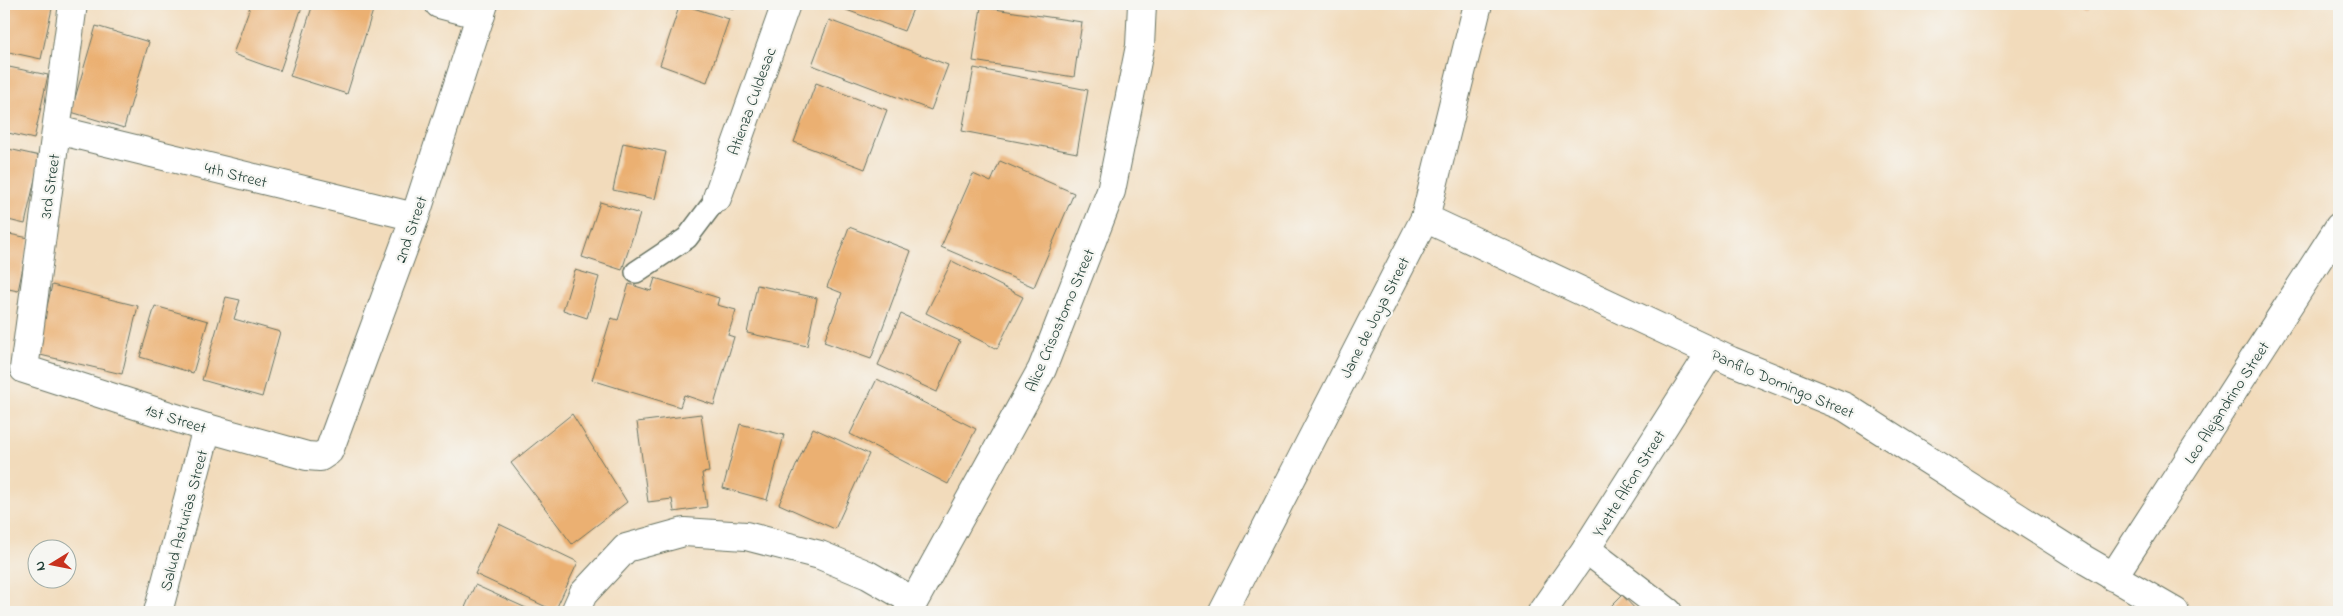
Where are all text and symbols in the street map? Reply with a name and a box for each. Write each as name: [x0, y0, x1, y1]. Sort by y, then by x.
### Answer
street label: Atienza Culdesac: [722, 44, 784, 159]
street label: 3rd Street: [35, 152, 67, 220]
street label: 4th Street: [202, 157, 270, 195]
street label: 2nd Street: [389, 192, 435, 266]
street label: Alice Crisostomo Street: [1020, 245, 1102, 396]
street label: Jane de Joya Street: [1335, 252, 1417, 383]
street label: Leo Alejandrino Street: [2179, 336, 2277, 469]
street label: Panfilo Domingo Street: [1707, 344, 1858, 426]
street label: 1st Street: [142, 399, 210, 441]
street label: Yvette Alfon Street: [1587, 425, 1673, 542]
street label: Salud Asturias Street: [155, 447, 215, 594]
north arrow: [28, 538, 78, 588]
text: N: [30, 560, 52, 572]

